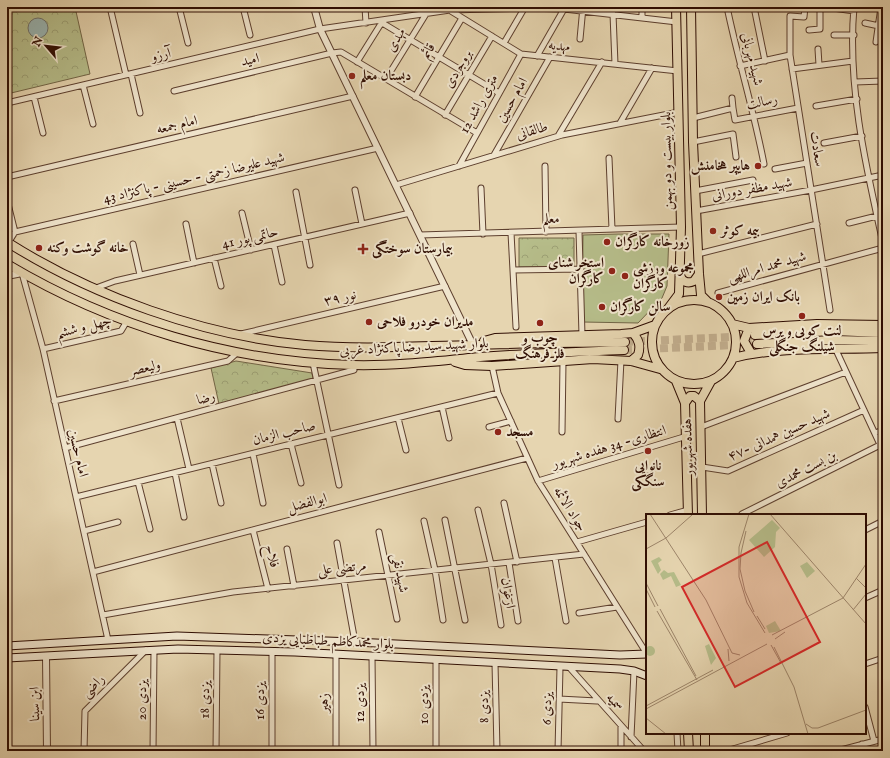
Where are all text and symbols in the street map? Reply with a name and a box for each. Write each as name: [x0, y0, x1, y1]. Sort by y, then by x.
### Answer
street label: مهدی: [382, 25, 410, 55]
north arrow: [26, 26, 66, 66]
street label: شهید مهربانی: [737, 31, 767, 87]
text: N: [29, 34, 47, 50]
street label: مهدیه: [547, 36, 571, 56]
street label: قائم: [416, 40, 442, 64]
street label: آرزو: [147, 44, 175, 66]
street label: بروجردی: [440, 46, 477, 91]
street label: امید: [239, 49, 261, 71]
place label: دبستان معلم: [360, 67, 411, 90]
marker: دبستان معلم: [347, 71, 357, 81]
street label: 12 متری راشد: [455, 71, 503, 137]
street label: امام حسین: [492, 74, 535, 127]
street label: رسالت: [745, 90, 779, 114]
street label: بلوار بیست و دو بهمن: [657, 111, 677, 210]
street label: امام جمعه: [155, 112, 200, 141]
street label: طالقانی: [514, 118, 550, 144]
street label: سعادت: [805, 130, 829, 168]
street label: شهید علیرضا زحمتی - حسینی - پاکنژاد 43: [102, 148, 287, 209]
place label: هایپر هخامنش: [691, 157, 750, 175]
marker: هایپر هخامنش: [753, 161, 763, 171]
street label: شهید مظفر دورانی: [710, 173, 794, 205]
street label: معلم: [542, 210, 560, 233]
place label: بیمه کوثر: [719, 222, 760, 240]
street label: حاتمی پور 41: [220, 223, 280, 254]
marker: بیمه کوثر: [708, 226, 718, 236]
place label: زورخانه کارگران: [615, 232, 690, 251]
marker: زورخانه کارگران: [602, 237, 612, 247]
place label: خانه گوشت وکنه: [47, 239, 129, 257]
place label: بیمارستان سوختگی: [372, 240, 453, 259]
marker: خانه گوشت وکنه: [34, 243, 44, 253]
marker: بیمارستان سوختگی: [357, 243, 369, 255]
street label: شهید محمد امراللهی: [726, 247, 808, 287]
place label: استخر شنای کارگران: [548, 254, 604, 288]
place label: مجموعه ورزشی کارگران: [633, 259, 694, 293]
marker: استخر شنای کارگران: [607, 266, 617, 276]
marker: مجموعه ورزشی کارگران: [620, 271, 630, 281]
street label: نور ۳۹: [322, 285, 358, 310]
place label: بانک ایران زمین: [727, 288, 800, 306]
marker: بانک ایران زمین: [714, 292, 724, 302]
place label: سالن کارگران: [610, 297, 670, 316]
marker: سالن کارگران: [597, 302, 607, 312]
street label: چهل و ششم: [54, 311, 115, 346]
marker: لنت کوبی و پرس شیلنگ‌ جنگلی: [797, 311, 807, 321]
place label: مدیران خودرو فلاحی: [376, 313, 474, 331]
marker: مدیران خودرو فلاحی: [364, 317, 374, 327]
marker: چوب و فلز فرهنگ: [535, 318, 545, 328]
place label: لنت کوبی و پرس شیلنگ‌ جنگلی: [762, 322, 842, 357]
place label: چوب و فلز فرهنگ: [515, 329, 565, 363]
street label: بلوار شهید سید رضا پاکنژاد غربی: [339, 334, 489, 361]
street label: ولیعصر: [126, 356, 162, 381]
street label: رضا: [195, 387, 217, 409]
street label: شهید حسین همدانی -۴۷: [725, 404, 833, 466]
street label: صاحب الزمان: [251, 416, 317, 450]
street label: هفده شهریور: [678, 418, 698, 478]
street label: انتظاری- 34 هفده شهریور: [548, 421, 668, 474]
place label: مسجد: [506, 423, 533, 441]
street label: امام حسین: [61, 427, 92, 479]
marker: مسجد: [493, 427, 503, 437]
marker: نانوایی سنگکی: [643, 446, 653, 456]
street label: بن بست محمدی: [772, 446, 840, 492]
place label: نانوایی سنگکی: [631, 457, 665, 492]
street label: جواد الائمه: [549, 483, 591, 535]
street label: ابوالفضل: [285, 489, 329, 518]
inset map: [646, 514, 866, 734]
street label: فلاح: [258, 543, 284, 570]
street label: شهید نقی: [386, 552, 413, 595]
street label: مرتضی علی: [317, 556, 368, 580]
street label: ارغوان: [497, 576, 519, 610]
street label: بلوار محمدکاظم طباطبایی یزدی: [262, 629, 395, 657]
street label: راضی: [77, 670, 109, 702]
street label: یزدی 20: [133, 678, 151, 720]
street label: یزدی 18: [196, 680, 214, 719]
street label: یزدی 16: [251, 681, 269, 720]
street label: یزدی 12: [351, 682, 369, 722]
street label: یزدی 10: [415, 684, 433, 724]
street label: ابن سینا: [26, 687, 44, 721]
street label: یزدی 8: [475, 689, 493, 723]
street label: سمیه: [602, 689, 628, 715]
street label: یزدی 6: [538, 691, 556, 725]
street label: زهیر: [315, 693, 333, 715]

